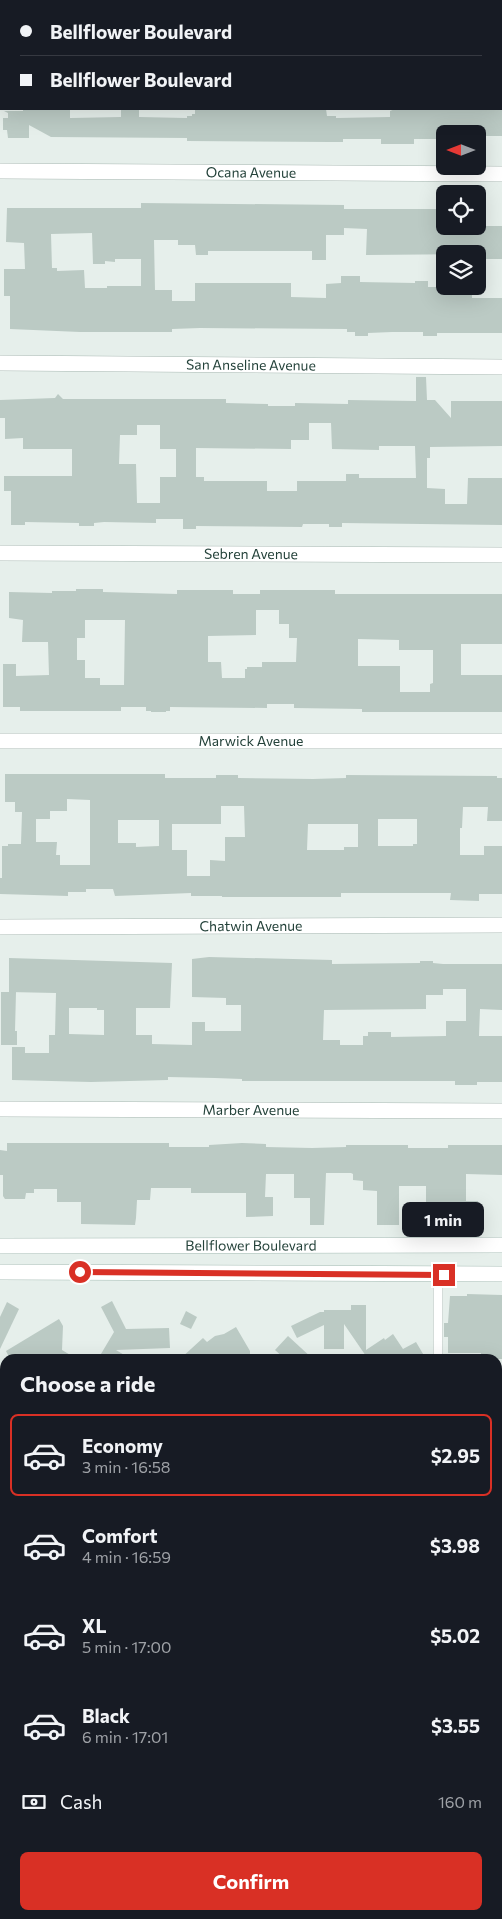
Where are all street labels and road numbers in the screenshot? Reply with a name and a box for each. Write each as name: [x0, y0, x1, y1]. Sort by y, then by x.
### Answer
street label: Ocana Avenue: [206, 163, 296, 181]
street label: San Anseline Avenue: [186, 355, 316, 374]
street label: Sebren Avenue: [204, 545, 298, 562]
street label: Marwick Avenue: [199, 732, 303, 749]
street label: Chatwin Avenue: [199, 917, 303, 934]
street label: Marber Avenue: [203, 1101, 299, 1118]
street label: Bellflower Boulevard: [185, 1236, 317, 1254]

